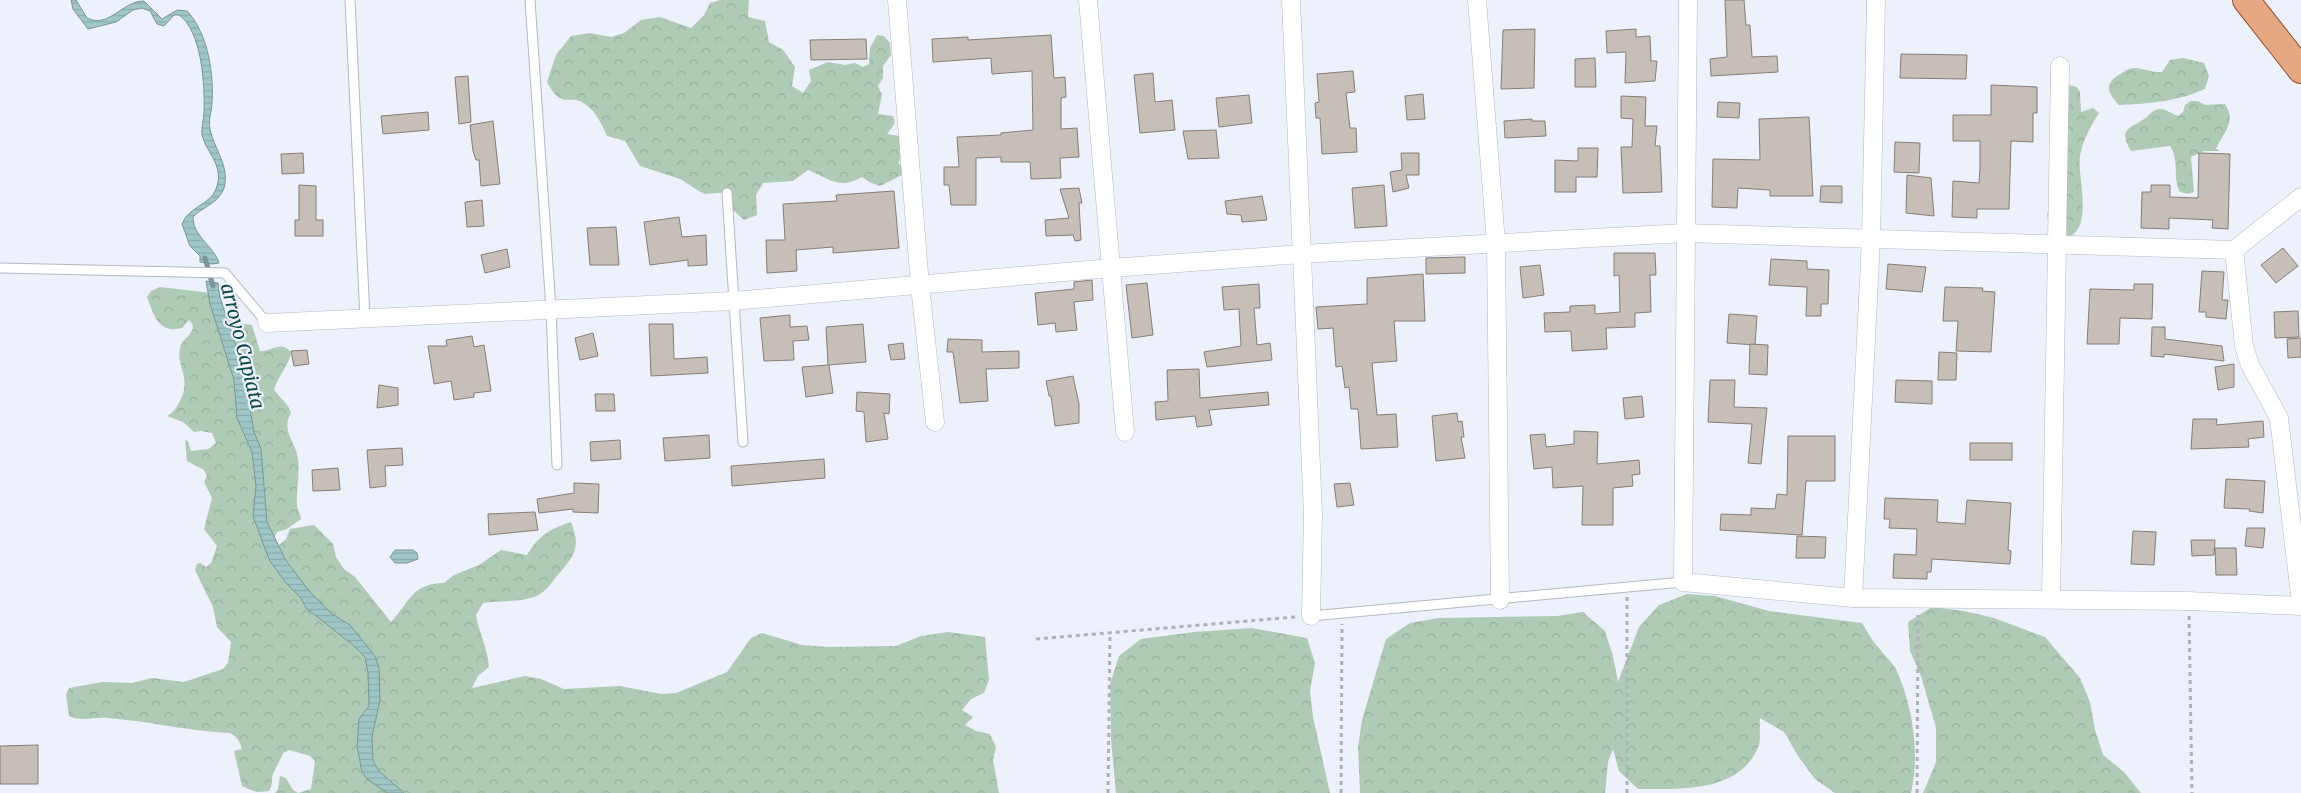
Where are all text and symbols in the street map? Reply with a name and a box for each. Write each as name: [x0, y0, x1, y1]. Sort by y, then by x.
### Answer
water label: arroyo Capiata: [216, 281, 270, 412]

